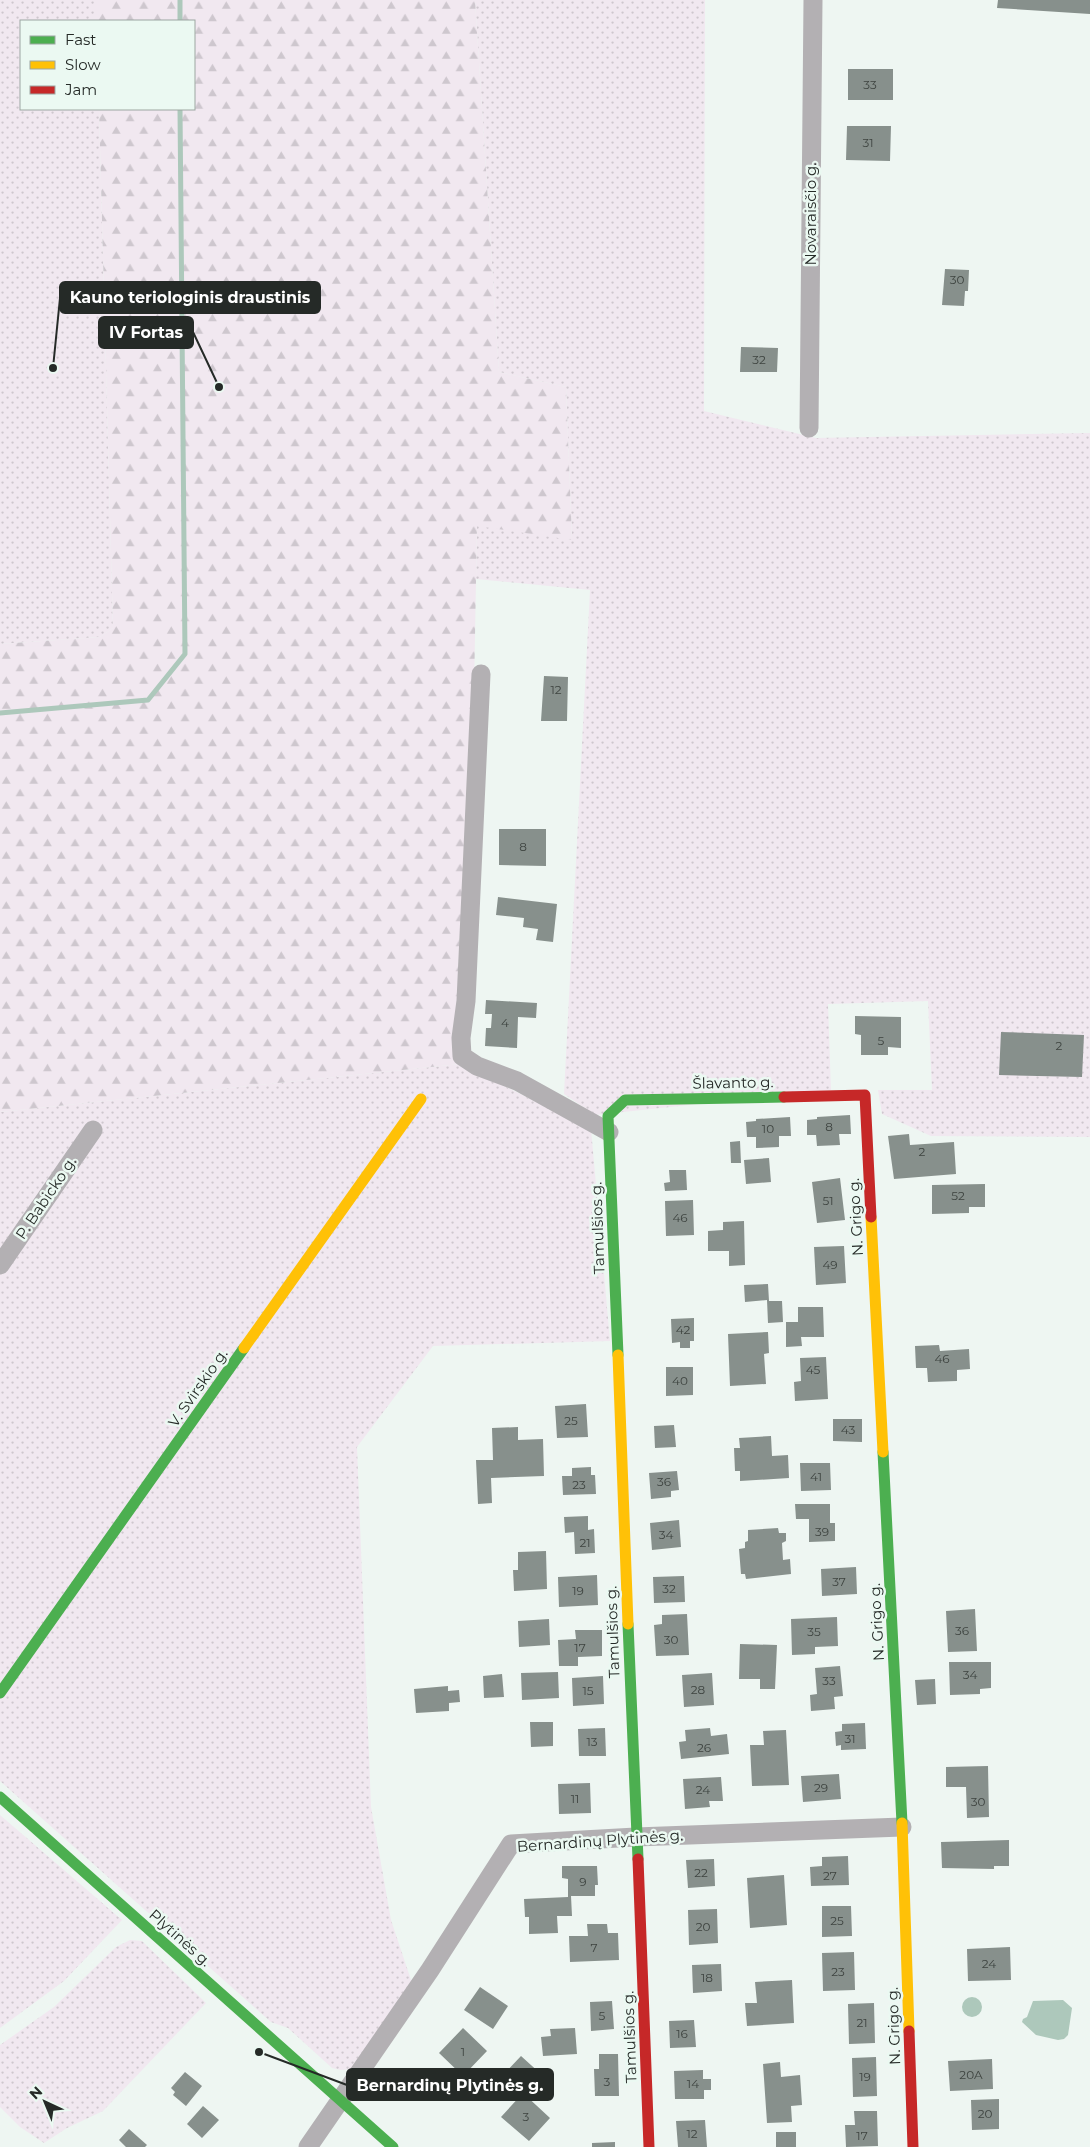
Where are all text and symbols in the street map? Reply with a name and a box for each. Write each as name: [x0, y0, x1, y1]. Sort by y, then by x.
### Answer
legend: [20, 20, 195, 110]
text: Fast: [65, 30, 96, 49]
text: Slow: [65, 55, 101, 74]
house number: 33: [863, 77, 877, 92]
text: Jam: [64, 80, 97, 99]
house number: 31: [862, 135, 874, 150]
street label: Novaraisčio g.: [801, 163, 820, 265]
house number: 30: [950, 272, 964, 287]
callout: Kauno teriologinis draustinis: [60, 282, 320, 313]
text: Kauno teriologinis draustinis: [70, 288, 311, 307]
callout: IV Fortas: [99, 317, 193, 348]
text: IV Fortas: [109, 323, 184, 342]
house number: 32: [752, 352, 766, 367]
house number: 12: [550, 682, 562, 697]
house number: 8: [519, 839, 527, 854]
house number: 4: [501, 1015, 509, 1030]
house number: 5: [878, 1033, 885, 1048]
house number: 2: [1056, 1038, 1063, 1053]
street label: Šlavanto g.: [692, 1072, 774, 1093]
house number: 8: [825, 1119, 833, 1134]
house number: 10: [762, 1121, 774, 1136]
house number: 2: [919, 1144, 926, 1159]
street label: P. Babicko g.: [11, 1153, 80, 1243]
street label: N. Grigo g.: [844, 1178, 867, 1256]
street label: Tamulšios g.: [586, 1181, 609, 1275]
house number: 52: [951, 1188, 965, 1203]
house number: 51: [822, 1193, 834, 1208]
house number: 46: [672, 1210, 688, 1225]
house number: 49: [822, 1257, 838, 1272]
house number: 42: [676, 1322, 691, 1337]
street label: V. Svirskio g.: [164, 1345, 232, 1431]
house number: 46: [934, 1351, 950, 1366]
house number: 45: [806, 1362, 821, 1377]
house number: 40: [672, 1373, 688, 1388]
house number: 25: [564, 1413, 578, 1428]
house number: 43: [841, 1422, 855, 1437]
house number: 41: [810, 1469, 822, 1484]
house number: 36: [657, 1474, 671, 1489]
house number: 23: [572, 1477, 586, 1492]
house number: 39: [815, 1524, 829, 1539]
house number: 34: [659, 1527, 673, 1542]
house number: 21: [579, 1535, 591, 1550]
house number: 37: [832, 1574, 846, 1589]
house number: 32: [662, 1581, 676, 1596]
house number: 19: [572, 1583, 584, 1598]
street label: N. Grigo g.: [865, 1583, 888, 1661]
street label: Tamulšios g.: [601, 1585, 624, 1679]
house number: 36: [955, 1623, 969, 1638]
house number: 35: [807, 1624, 821, 1639]
house number: 30: [664, 1632, 678, 1647]
house number: 17: [574, 1640, 586, 1655]
house number: 34: [963, 1667, 977, 1682]
house number: 33: [822, 1673, 836, 1688]
house number: 28: [691, 1682, 706, 1697]
house number: 15: [582, 1683, 594, 1698]
house number: 31: [844, 1731, 856, 1746]
house number: 13: [586, 1734, 598, 1749]
house number: 26: [697, 1740, 711, 1755]
house number: 29: [814, 1780, 828, 1795]
house number: 24: [696, 1782, 710, 1797]
house number: 11: [571, 1791, 579, 1806]
house number: 30: [971, 1794, 985, 1809]
street label: Bernardinų Plytinės g.: [516, 1825, 684, 1856]
house number: 22: [694, 1865, 708, 1880]
house number: 27: [823, 1868, 837, 1883]
house number: 9: [579, 1874, 587, 1889]
street label: Plytinės g.: [145, 1905, 215, 1970]
house number: 25: [830, 1913, 844, 1928]
house number: 20: [696, 1919, 710, 1934]
house number: 7: [590, 1940, 598, 1955]
house number: 24: [982, 1956, 996, 1971]
house number: 23: [831, 1964, 845, 1979]
house number: 18: [701, 1970, 713, 1985]
street label: N. Grigo g.: [883, 1987, 904, 2065]
street label: Tamulšios g.: [618, 1990, 641, 2084]
house number: 5: [599, 2008, 606, 2023]
house number: 21: [856, 2015, 868, 2030]
house number: 16: [676, 2026, 688, 2041]
house number: 1: [461, 2044, 465, 2059]
house number: 20A: [959, 2067, 983, 2082]
callout: Bernardinų Plytinės g.: [347, 2069, 553, 2100]
house number: 19: [859, 2069, 871, 2084]
house number: 3: [604, 2074, 611, 2089]
text: Bernardinų Plytinės g.: [357, 2076, 543, 2095]
house number: 14: [687, 2076, 699, 2091]
north arrow: [20, 2077, 70, 2127]
text: N: [26, 2082, 46, 2103]
house number: 20: [978, 2106, 992, 2121]
house number: 3: [523, 2109, 530, 2124]
house number: 12: [686, 2126, 698, 2141]
house number: 17: [856, 2128, 868, 2143]

